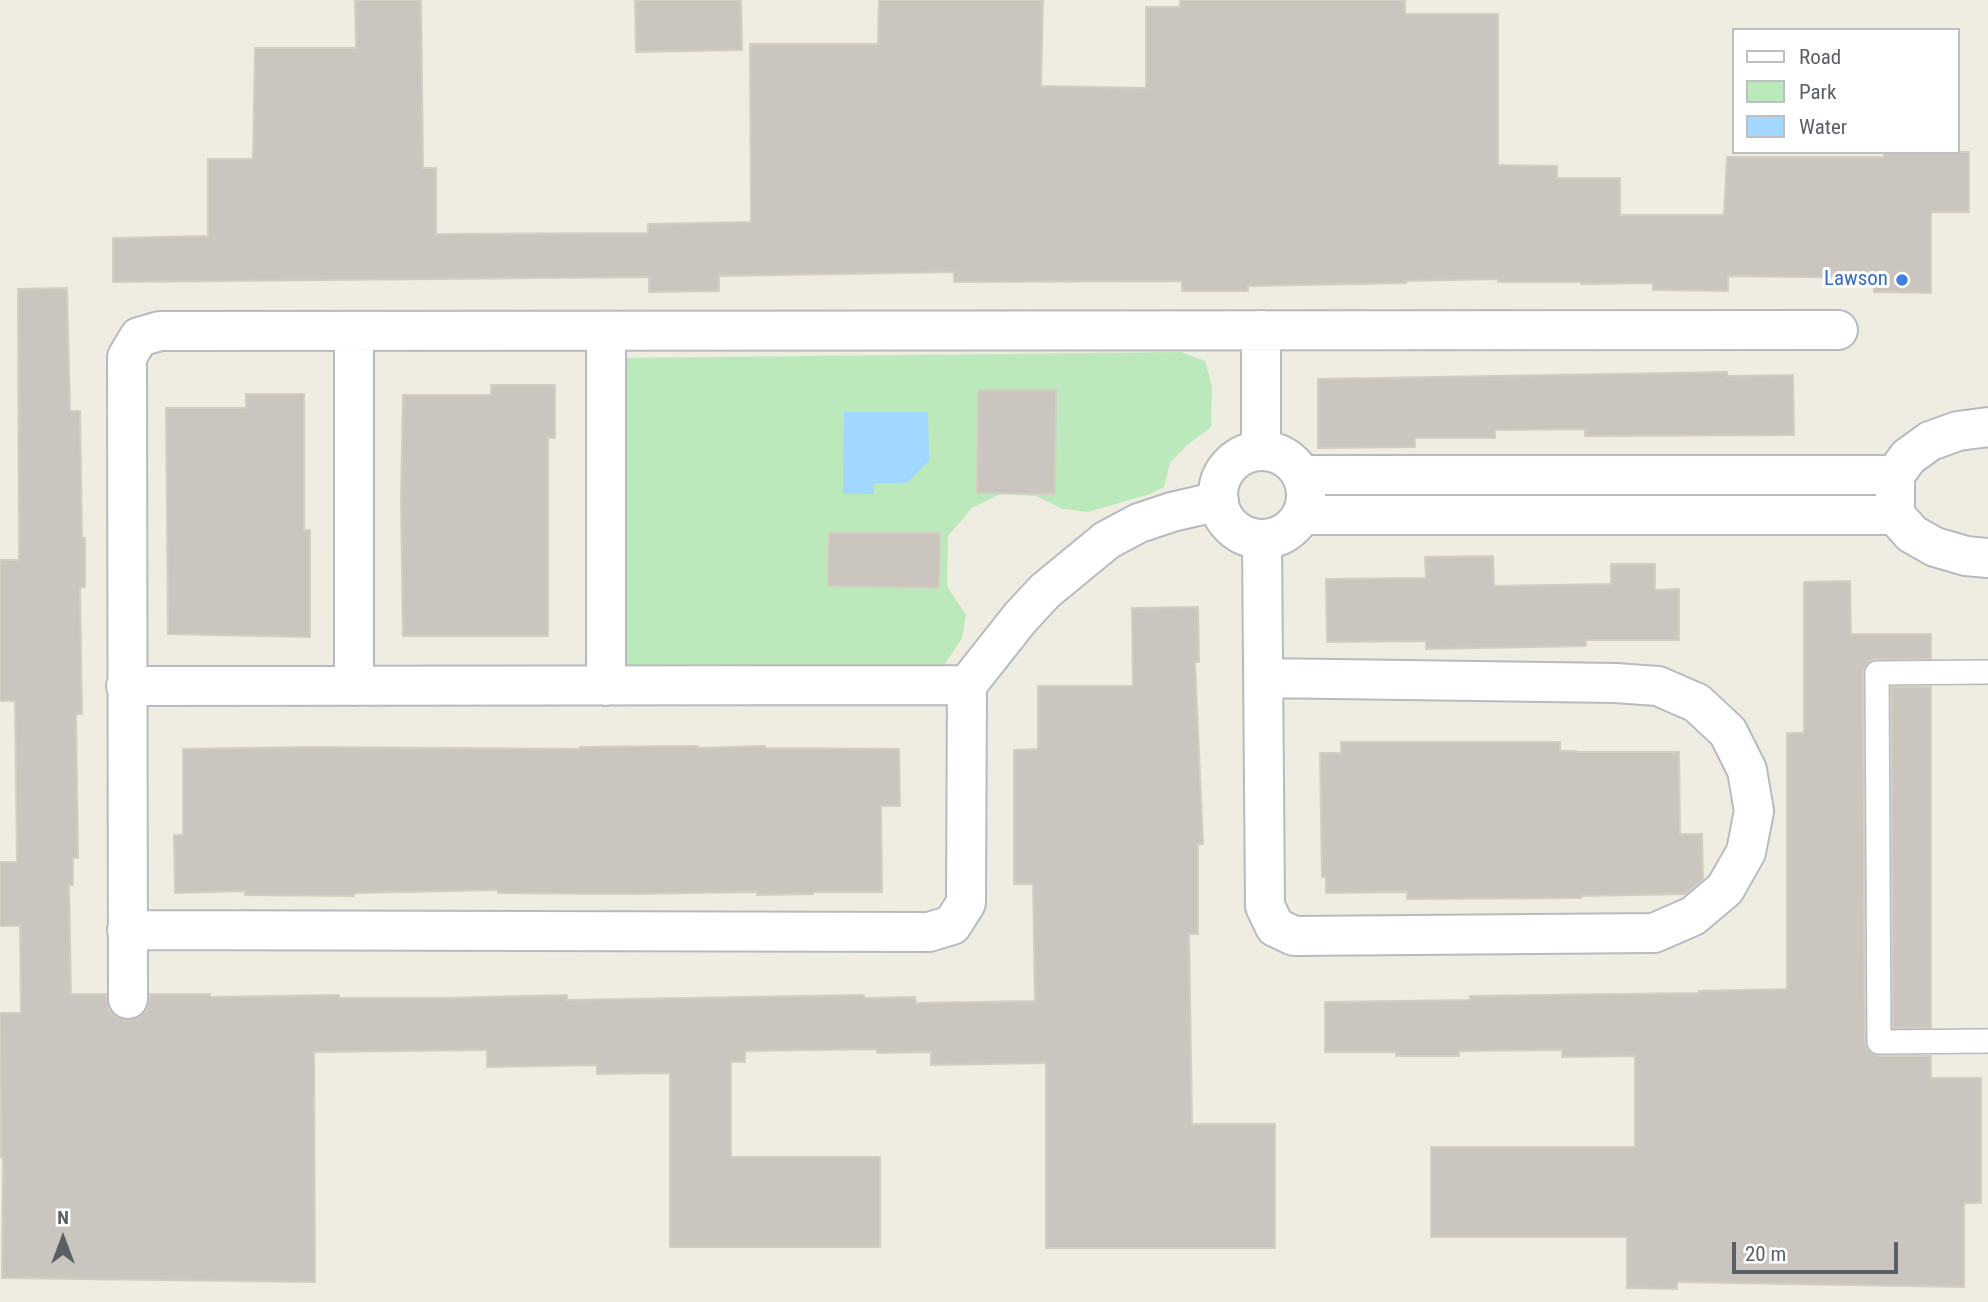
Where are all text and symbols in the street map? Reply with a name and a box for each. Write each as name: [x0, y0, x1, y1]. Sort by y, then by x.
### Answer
legend: [1732, 28, 1960, 154]
text: Road: [1799, 45, 1841, 69]
text: Park: [1799, 80, 1836, 104]
text: Water: [1799, 115, 1847, 139]
place label: Lawson: [1824, 267, 1888, 293]
marker: Lawson: [1894, 272, 1910, 288]
north arrow: [28, 1204, 98, 1274]
text: N: [57, 1206, 69, 1229]
scale bar: [1736, 1228, 1902, 1272]
text: 20 m: [1745, 1242, 1786, 1266]

